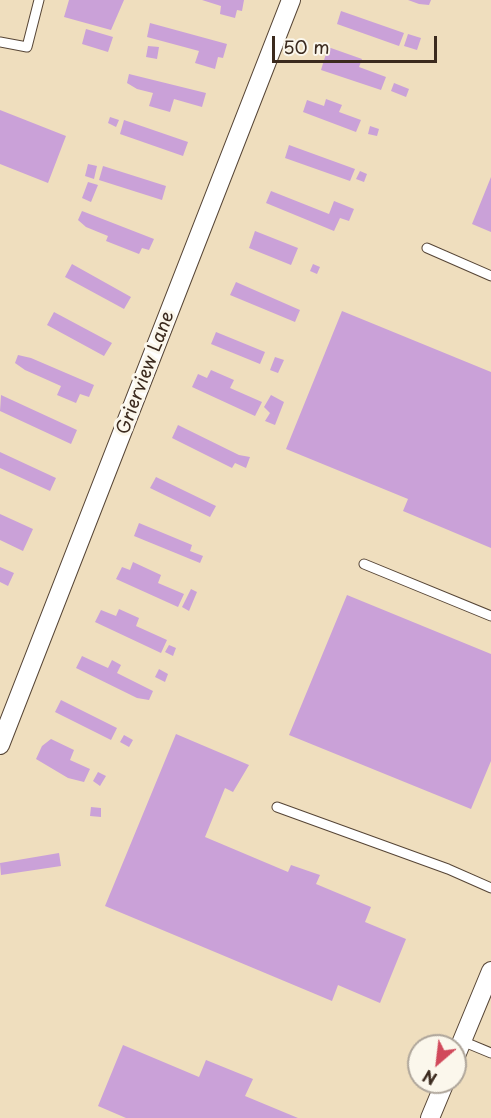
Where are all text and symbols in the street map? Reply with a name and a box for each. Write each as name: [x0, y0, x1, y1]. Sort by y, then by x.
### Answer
scale bar: [275, 24, 440, 62]
text: 50 m: [283, 33, 330, 60]
street label: Grierview Lane: [113, 308, 179, 438]
north arrow: [407, 1034, 467, 1094]
text: N: [418, 1065, 441, 1092]

